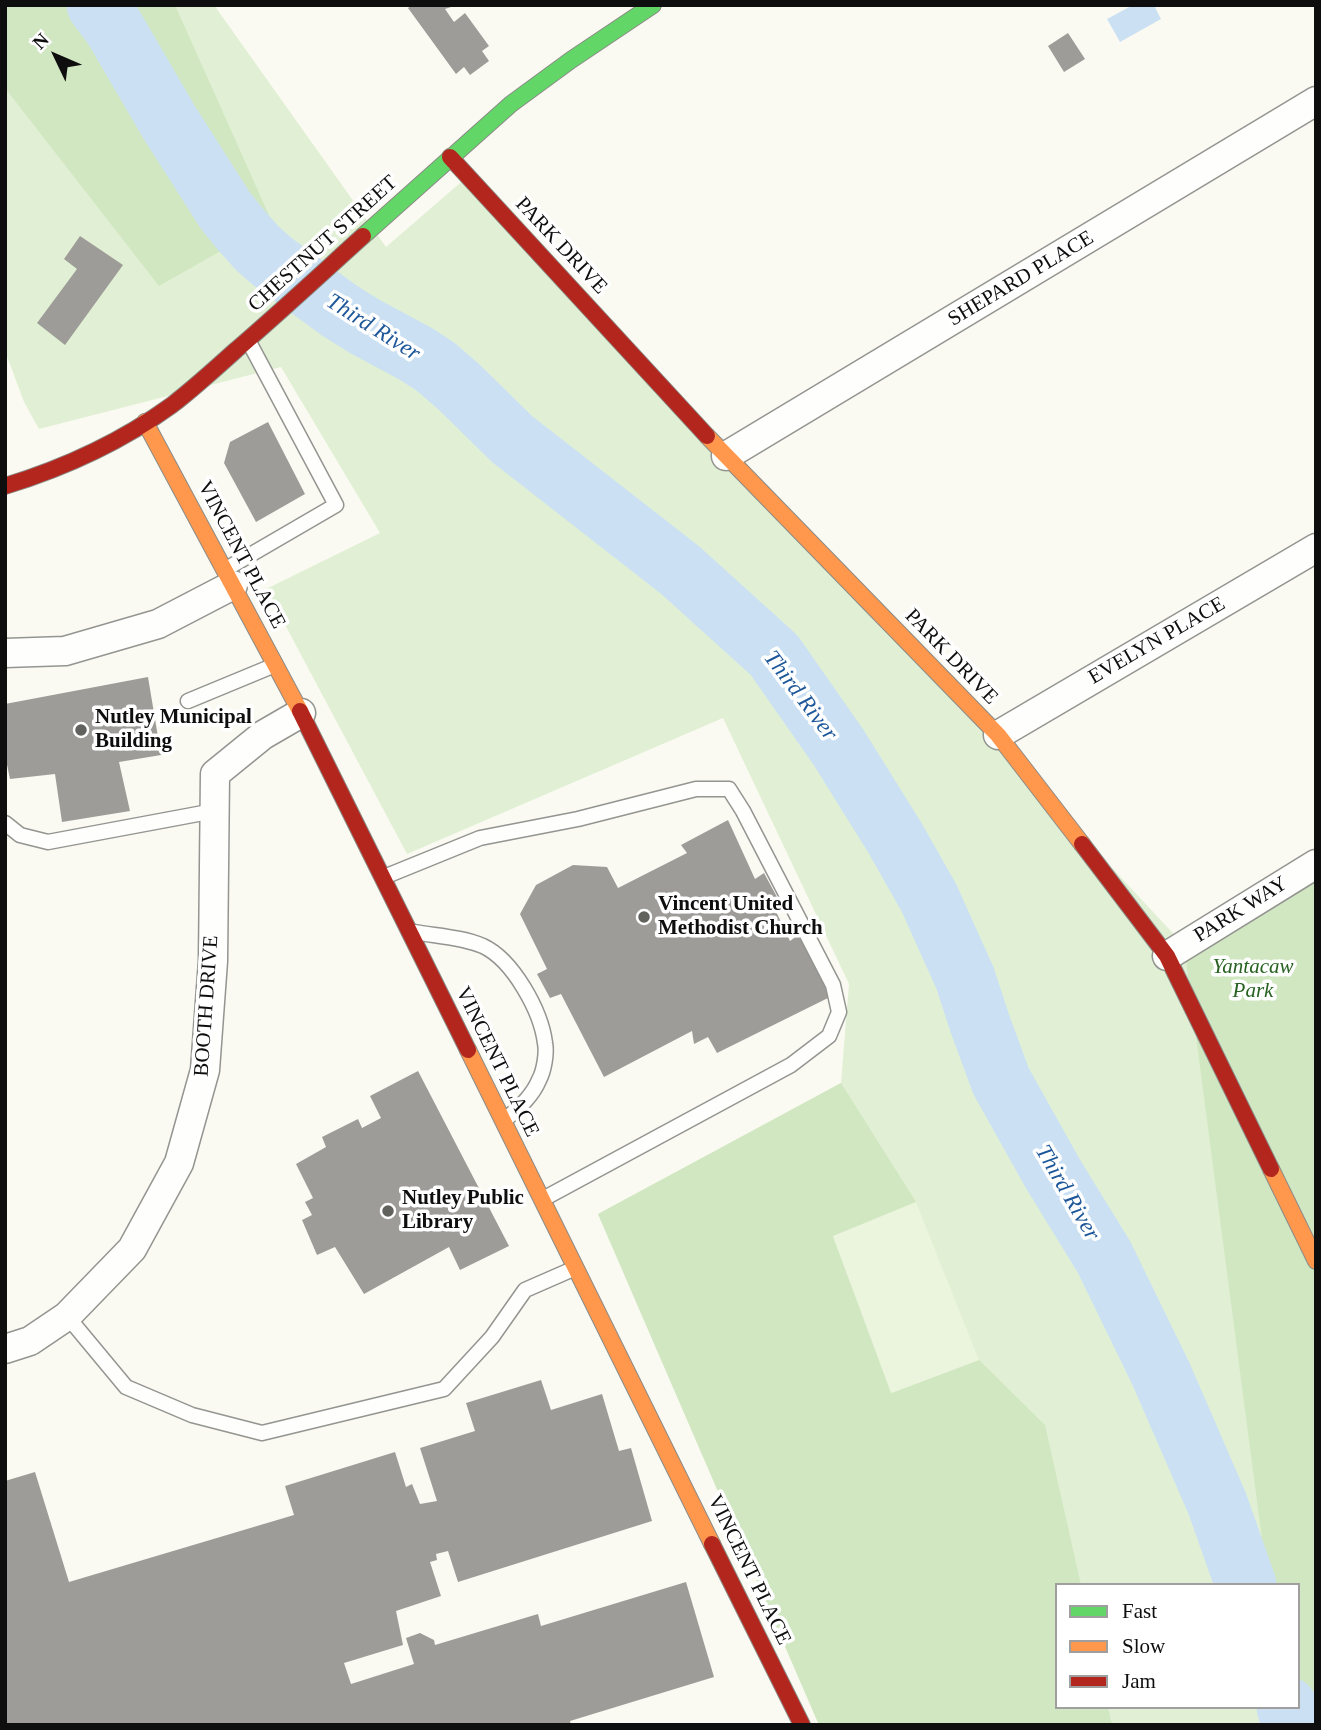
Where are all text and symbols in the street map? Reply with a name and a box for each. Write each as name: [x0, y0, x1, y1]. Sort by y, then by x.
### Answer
north arrow: [21, 21, 91, 91]
text: N: [28, 29, 53, 53]
street label: CHESTNUT STREET: [243, 170, 403, 318]
street label: PARK DRIVE: [510, 192, 612, 300]
street label: SHEPARD PLACE: [944, 226, 1098, 332]
water label: Third River: [321, 288, 425, 368]
street label: VINCENT PLACE: [191, 477, 291, 633]
street label: EVELYN PLACE: [1084, 592, 1230, 690]
street label: PARK DRIVE: [899, 604, 1003, 710]
water label: Third River: [757, 645, 843, 747]
place label: Nutley Municipal Building: [95, 705, 252, 755]
marker: Nutley Municipal Building: [73, 722, 89, 738]
street label: PARK WAY: [1190, 871, 1292, 949]
place label: Vincent United Methodist Church: [658, 892, 823, 942]
marker: Vincent United Methodist Church: [636, 909, 652, 925]
street label: BOOTH DRIVE: [189, 934, 225, 1078]
park label: Yantacaw Park: [1213, 954, 1293, 1004]
street label: VINCENT PLACE: [450, 983, 544, 1141]
water label: Third River: [1029, 1140, 1105, 1246]
place label: Nutley Public Library: [402, 1186, 524, 1236]
marker: Nutley Public Library: [380, 1203, 396, 1219]
street label: VINCENT PLACE: [702, 1491, 796, 1649]
legend: [1055, 1583, 1300, 1709]
text: Fast: [1122, 1599, 1157, 1623]
text: Slow: [1122, 1634, 1165, 1658]
text: Jam: [1122, 1669, 1156, 1693]

